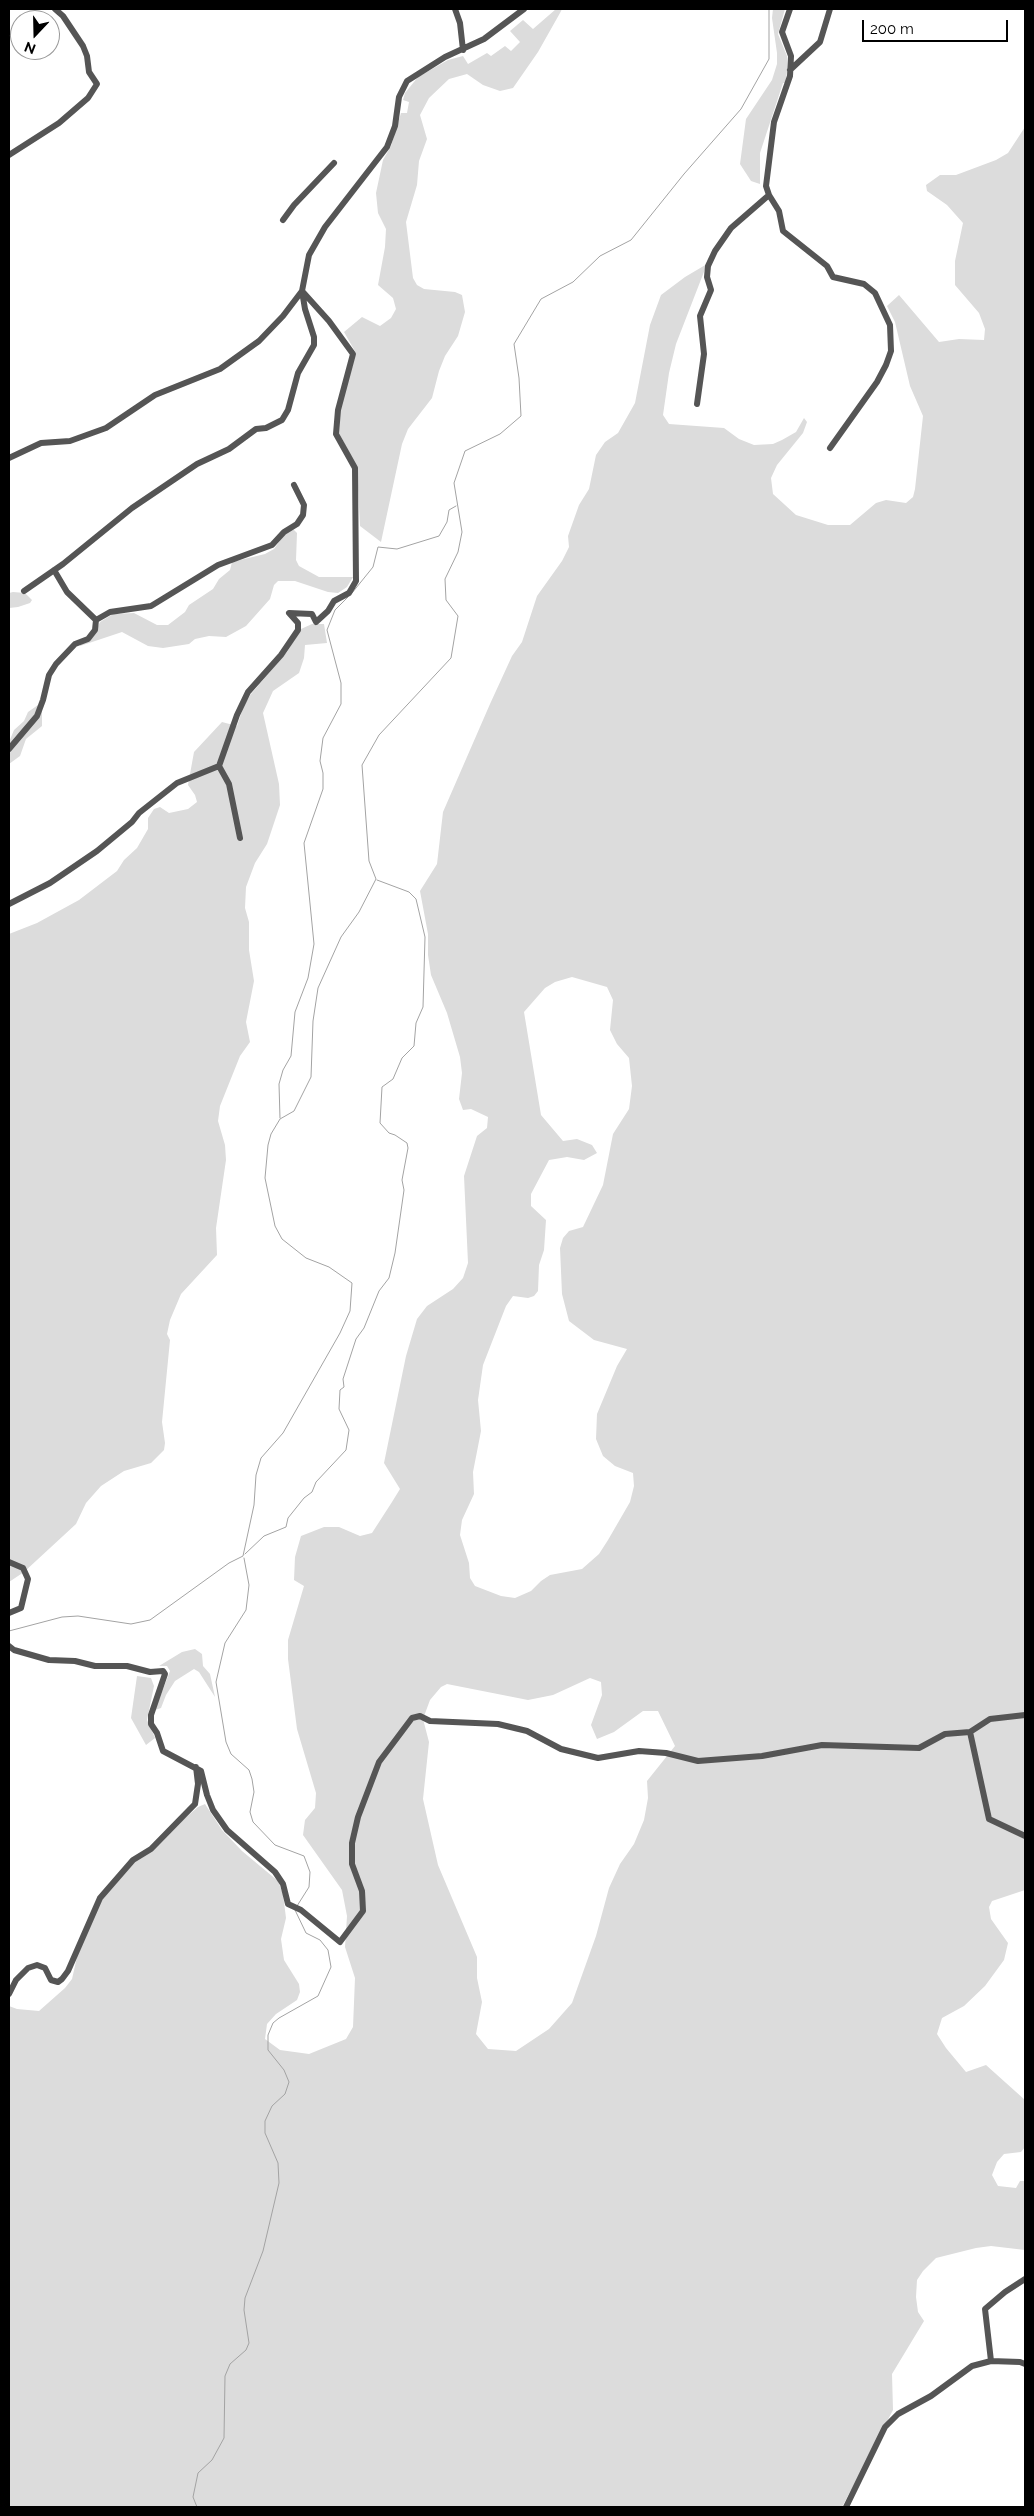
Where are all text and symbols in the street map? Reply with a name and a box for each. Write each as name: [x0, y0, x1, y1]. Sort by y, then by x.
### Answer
north arrow: [10, 10, 60, 60]
scale bar: [864, 10, 1010, 42]
text: 200 m: [870, 20, 914, 38]
text: N: [22, 39, 38, 57]

